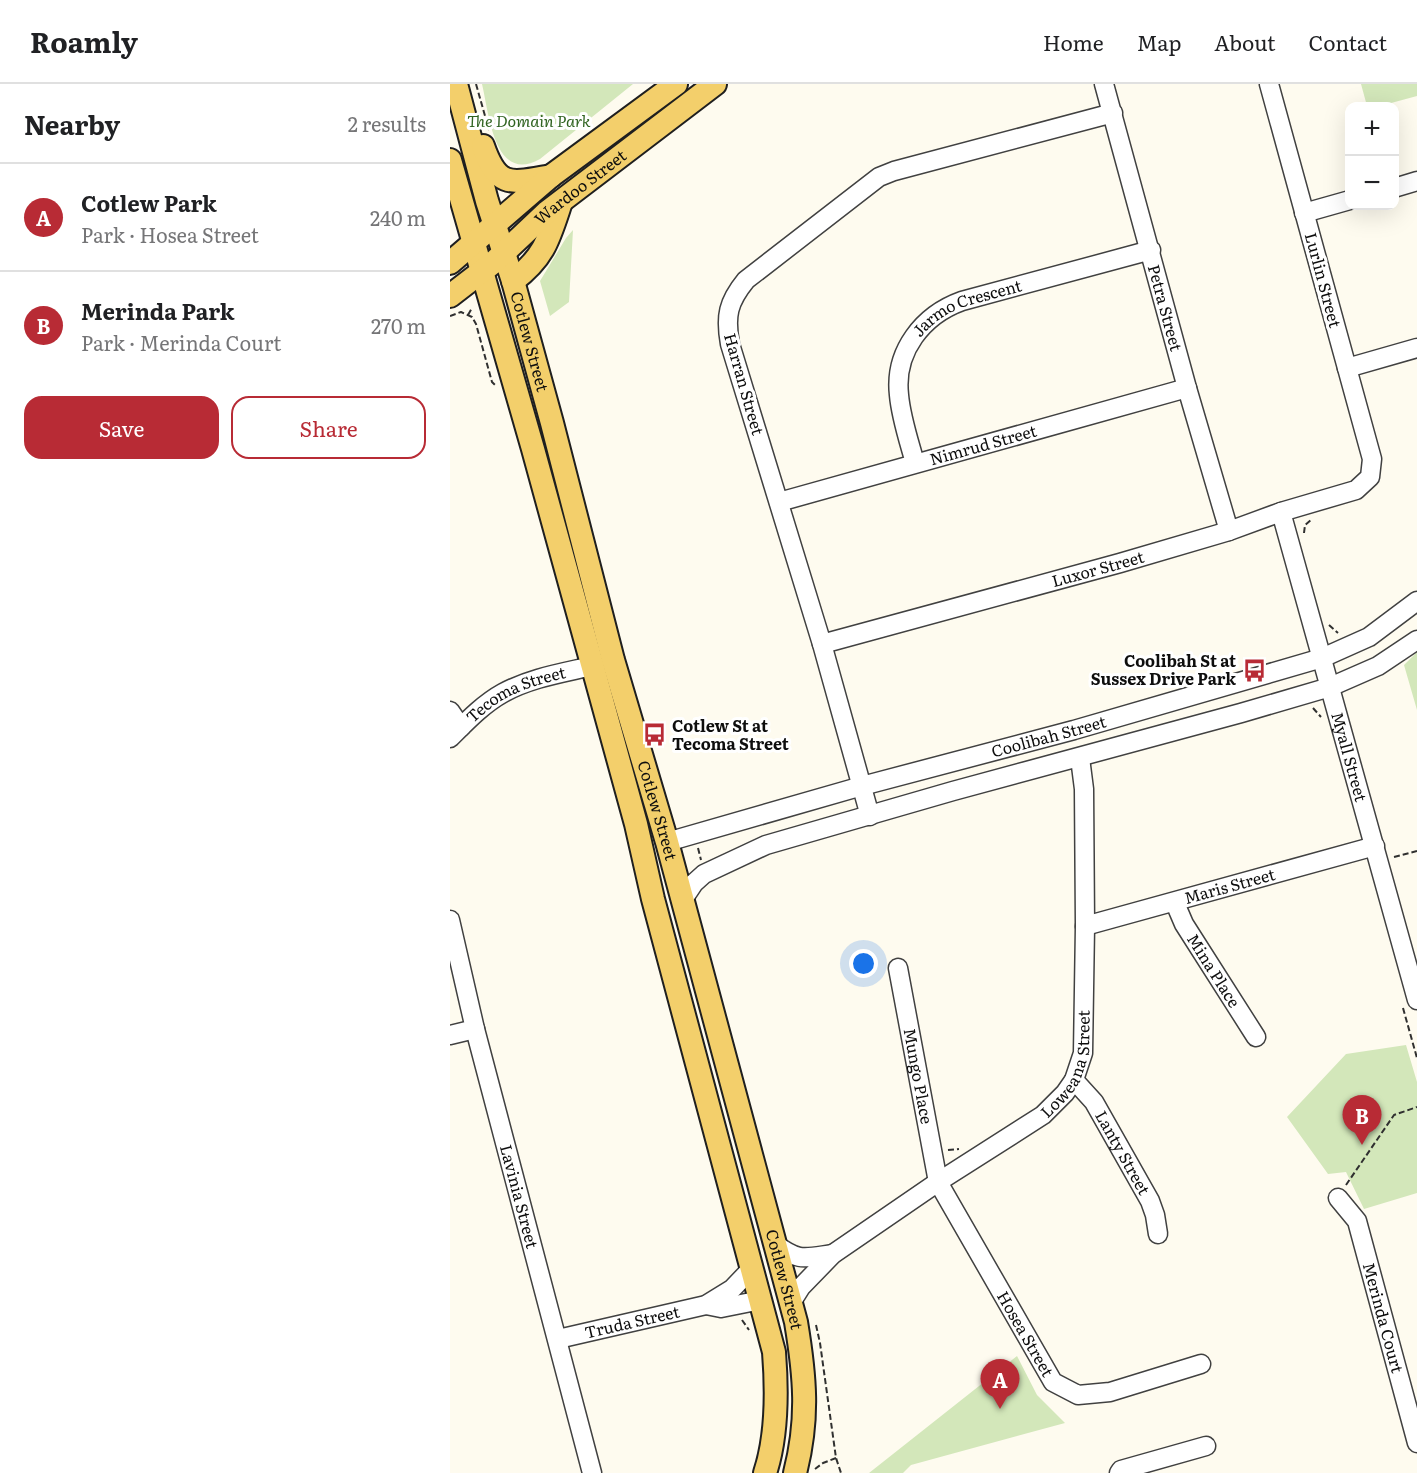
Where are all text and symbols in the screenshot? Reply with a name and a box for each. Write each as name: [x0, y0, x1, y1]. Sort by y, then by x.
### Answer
text: Roamly: [30, 20, 138, 62]
text: Home: [1043, 26, 1104, 57]
text: Map: [1137, 26, 1181, 57]
text: About: [1214, 26, 1276, 57]
text: Contact: [1309, 26, 1387, 57]
map controls: [1345, 102, 1399, 210]
button: +: [1345, 102, 1399, 156]
text: Nearby: [24, 104, 120, 143]
text: 2 results: [348, 108, 426, 138]
park label: The Domain Park: [467, 108, 591, 132]
street label: Wardoo Street: [528, 143, 631, 229]
button: −: [1345, 156, 1399, 210]
text: Cotlew Park: [81, 186, 217, 219]
text: A: [36, 202, 51, 232]
text: 240 m: [370, 202, 426, 232]
text: Park · Hosea Street: [81, 219, 259, 249]
street label: Lurlin Street: [1300, 230, 1348, 330]
street label: Petra Street: [1143, 261, 1190, 354]
street label: Jarmo Crescent: [906, 272, 1025, 341]
street label: Cotlew Street: [505, 289, 556, 395]
text: Merinda Park: [81, 294, 235, 327]
text: B: [37, 310, 50, 340]
text: 270 m: [371, 310, 426, 340]
text: Park · Merinda Court: [81, 327, 281, 357]
street label: Harran Street: [719, 330, 771, 438]
button: Save: [24, 396, 219, 459]
button: Share: [231, 396, 426, 459]
street label: Nimrud Street: [927, 417, 1040, 470]
street label: Luxor Street: [1049, 543, 1147, 592]
place label: Coolibah St at Sussex Drive Park: [1091, 648, 1236, 690]
bus stop icon: Coolibah St at Sussex Drive Park: [1241, 657, 1267, 683]
street label: Tecoma Street: [460, 659, 568, 728]
street label: Coolibah Street: [988, 708, 1109, 762]
street label: Myall Street: [1326, 709, 1374, 805]
place label: Cotlew St at Tecoma Street: [672, 713, 789, 755]
bus stop icon: Cotlew St at Tecoma Street: [641, 722, 667, 748]
street label: Cotlew Street: [632, 757, 684, 863]
street label: Maris Street: [1181, 861, 1278, 909]
street label: Mina Place: [1182, 928, 1247, 1012]
your location: [849, 949, 878, 978]
street label: Loweana Street: [1034, 1009, 1095, 1123]
street label: Mungo Place: [898, 1026, 940, 1126]
pin: B: [1342, 1096, 1382, 1145]
street label: Lanty Street: [1090, 1106, 1157, 1199]
street label: Lavinia Street: [495, 1142, 545, 1251]
street label: Cotlew Street: [761, 1226, 810, 1332]
street label: Merinda Court: [1358, 1259, 1411, 1376]
street label: Hosea Street: [992, 1286, 1061, 1381]
street label: Truda Street: [582, 1298, 682, 1344]
pin: A: [980, 1360, 1020, 1409]

